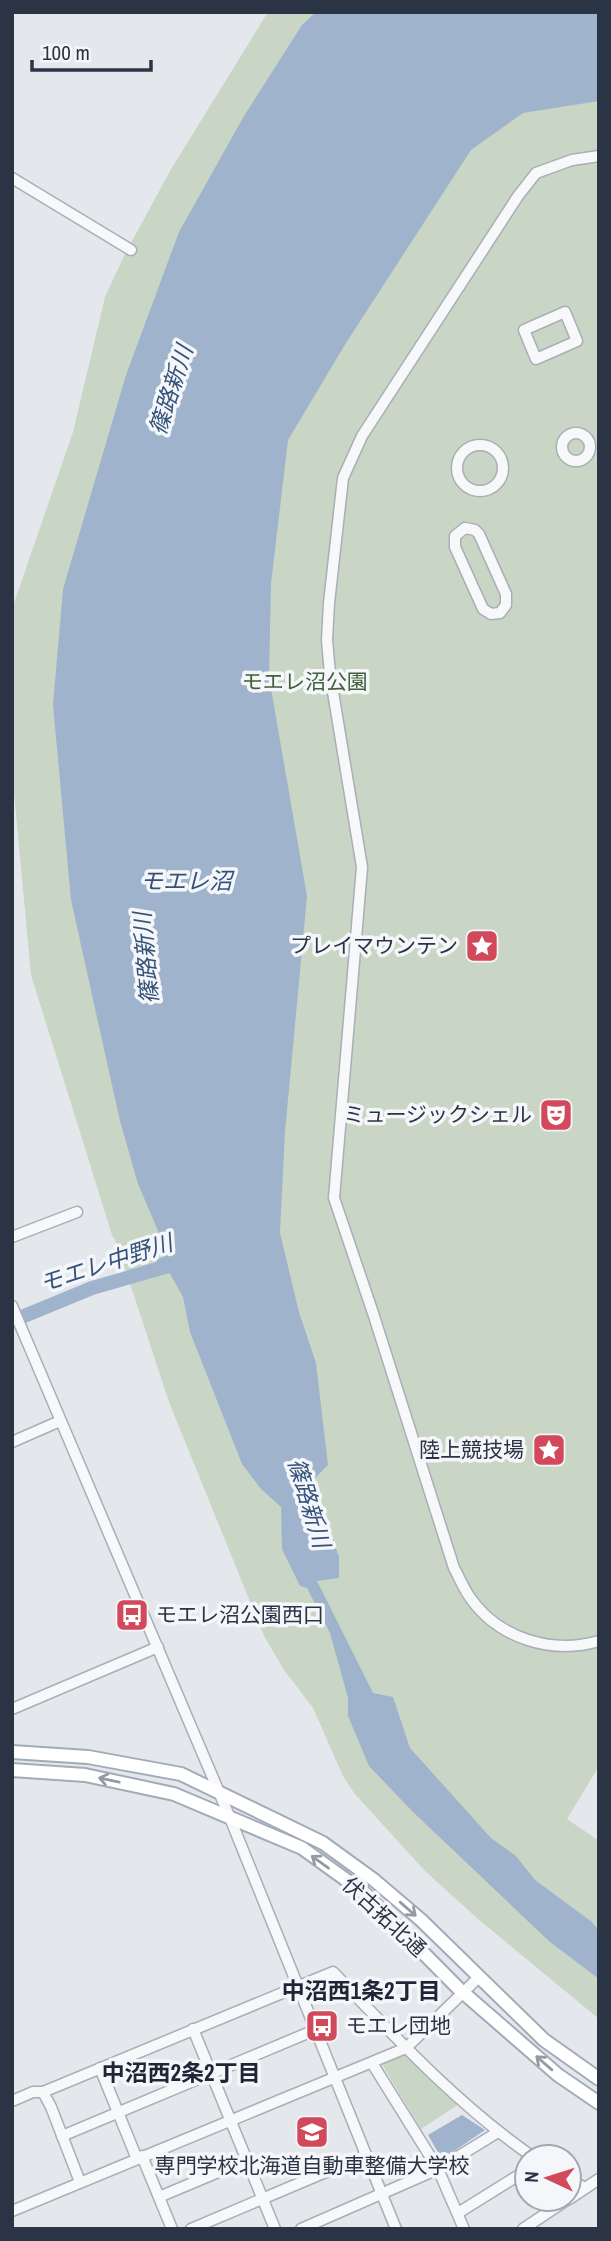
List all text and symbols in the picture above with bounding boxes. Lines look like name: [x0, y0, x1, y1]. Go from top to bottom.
scale bar: [32, 28, 150, 72]
text: 100 m: [42, 38, 90, 67]
water label: 篠路新川: [142, 338, 200, 438]
park label: モエレ沼公園: [242, 667, 368, 696]
water label: モエレ沼: [140, 865, 235, 896]
water label: 篠路新川: [126, 908, 165, 1005]
place icon: プレイマウンテン: [463, 927, 501, 965]
place label: プレイマウンテン: [290, 931, 458, 960]
theatre icon: ミュージックシェル: [537, 1096, 575, 1134]
place label: ミュージックシェル: [343, 1100, 532, 1129]
water label: モエレ中野川: [35, 1226, 179, 1299]
place icon: 陸上競技場: [530, 1431, 568, 1469]
place label: 陸上競技場: [419, 1435, 524, 1464]
water label: 篠路新川: [281, 1454, 339, 1554]
bus stop icon: モエレ沼公園西口: [113, 1596, 151, 1634]
place label: モエレ沼公園西口: [156, 1600, 324, 1629]
one-way arrow: [99, 1773, 121, 1786]
one-way arrow: [311, 1854, 330, 1869]
street label: 伏古拓北通: [336, 1870, 433, 1963]
one-way arrow: [398, 1901, 416, 1917]
district label: 中沼西1条2丁目: [282, 1975, 440, 2006]
bus stop icon: モエレ団地: [303, 2007, 341, 2045]
place label: モエレ団地: [346, 2011, 451, 2040]
one-way arrow: [535, 2055, 553, 2071]
district label: 中沼西2条2丁目: [102, 2057, 260, 2088]
school or university icon: 専門学校北海道自動車整備大学校: [293, 2113, 331, 2151]
north arrow: [513, 2143, 583, 2213]
place label: 専門学校北海道自動車整備大学校: [155, 2151, 470, 2180]
text: N: [518, 2170, 544, 2183]

